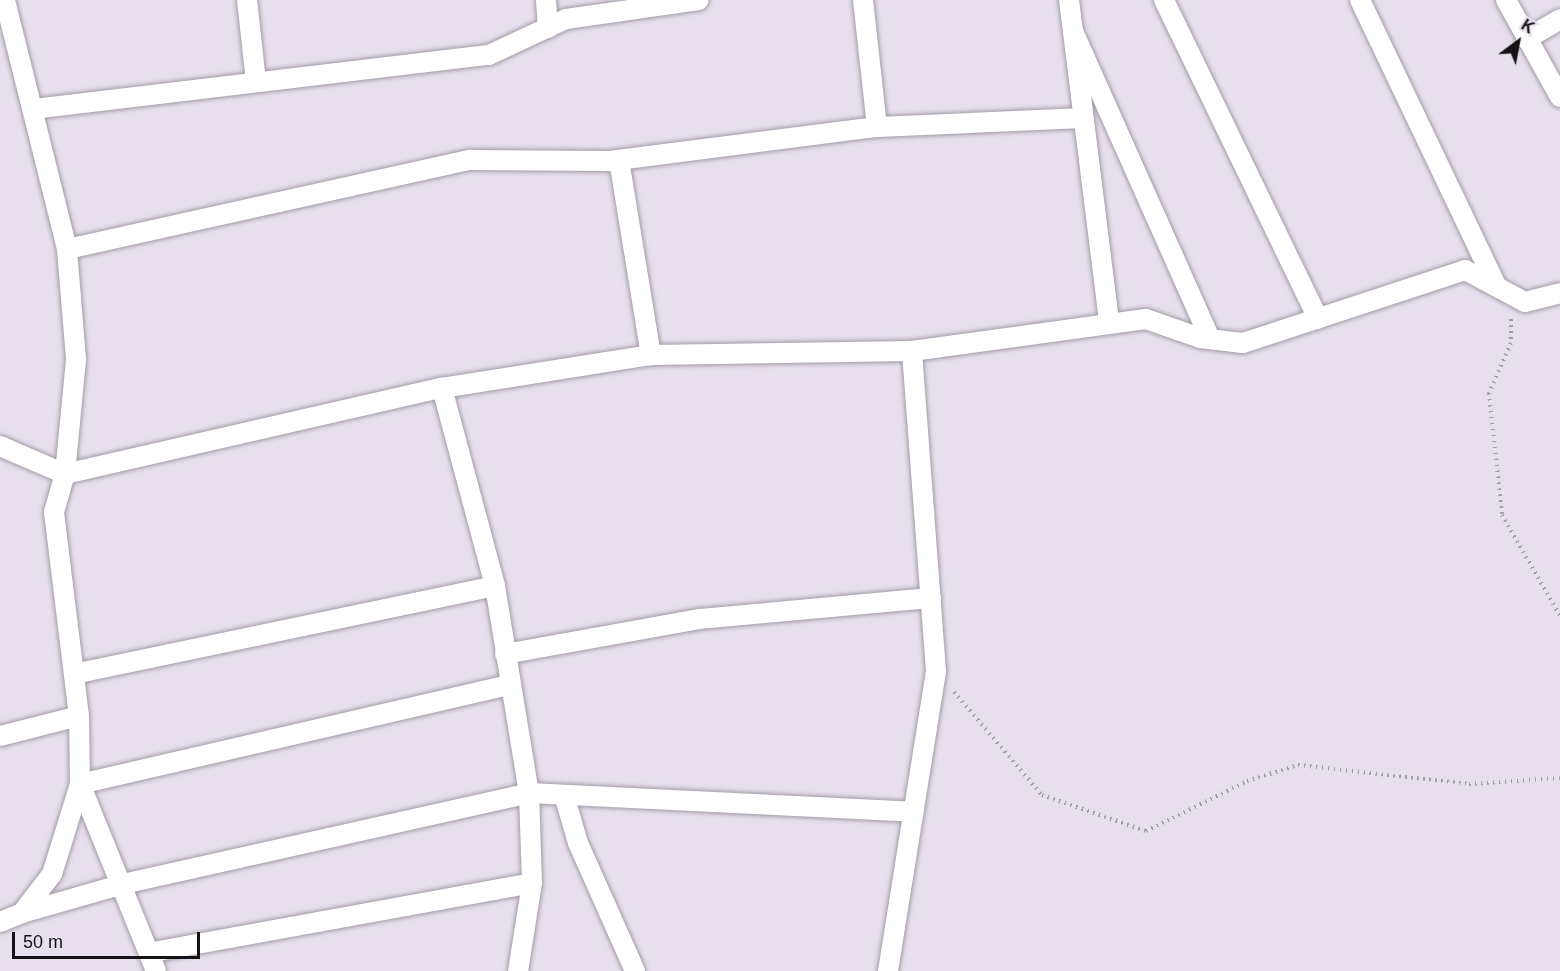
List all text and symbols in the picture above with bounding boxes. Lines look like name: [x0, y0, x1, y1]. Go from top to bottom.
north arrow: [1488, 12, 1548, 72]
text: K: [1518, 16, 1537, 37]
scale bar: [15, 920, 202, 958]
text: 50 m: [23, 932, 63, 952]

